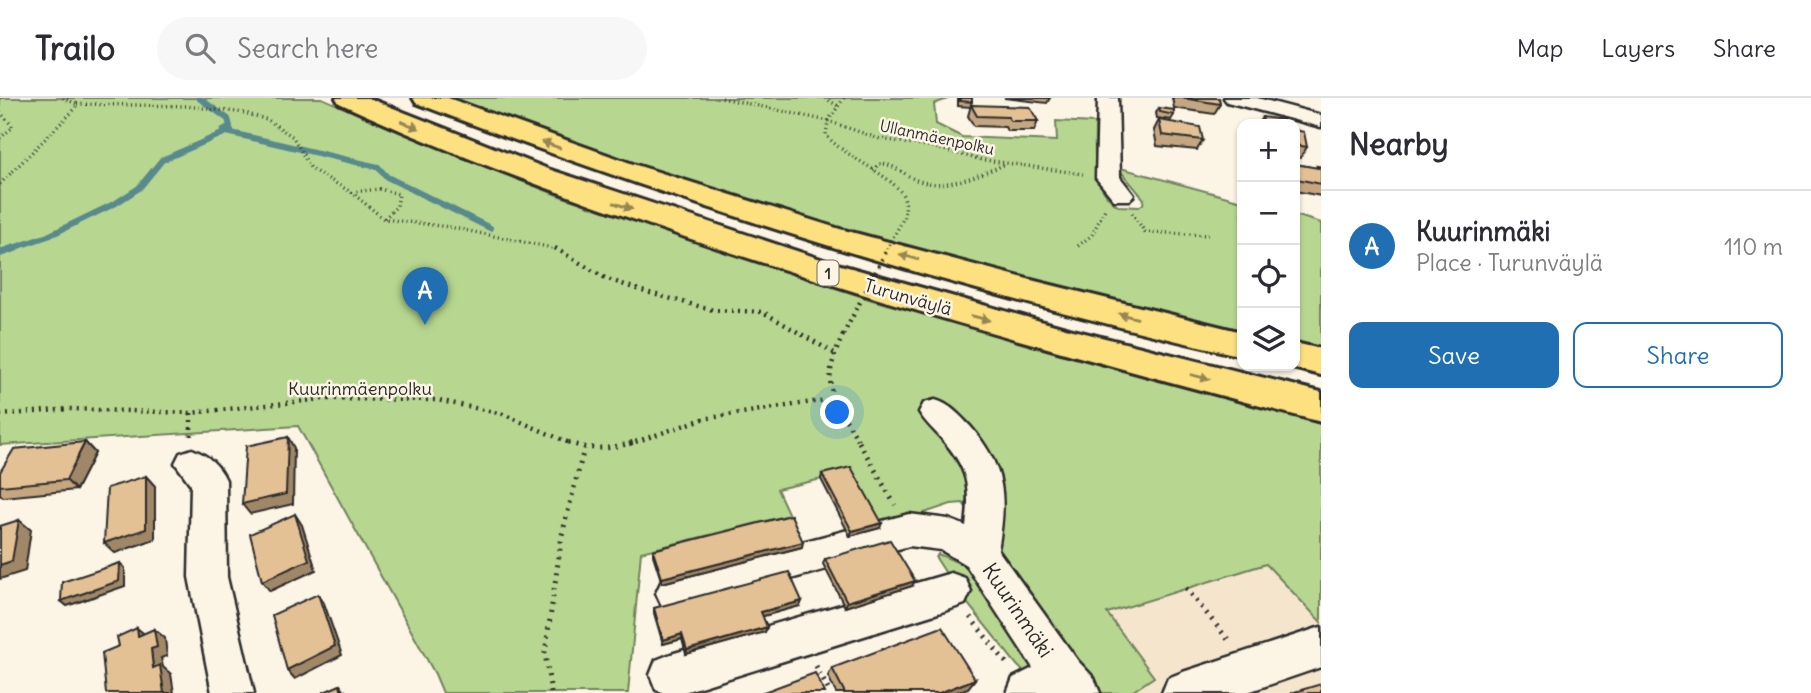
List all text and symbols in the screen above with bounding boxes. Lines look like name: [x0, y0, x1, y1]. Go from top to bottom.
search box: [157, 17, 647, 80]
text: Trailo: [35, 27, 115, 69]
icon: search: [181, 29, 219, 67]
text: Search here: [237, 32, 378, 65]
text: Map: [1517, 33, 1563, 63]
text: Layers: [1601, 33, 1675, 63]
text: Share: [1713, 33, 1776, 63]
street label: Ullanmäenpolku: [878, 115, 996, 159]
map controls: [1237, 119, 1300, 371]
button: +: [1237, 119, 1300, 182]
one-way arrow: [400, 120, 421, 131]
text: Nearby: [1349, 125, 1449, 163]
one-way arrow: [541, 139, 562, 150]
button: −: [1237, 182, 1300, 245]
one-way arrow: [612, 201, 633, 212]
text: Kuurinmäki: [1416, 215, 1550, 248]
text: A: [1365, 232, 1379, 261]
text: 110 m: [1724, 232, 1783, 261]
button: locate: [1237, 245, 1300, 308]
text: Place · Turunväylä: [1416, 248, 1603, 277]
one-way arrow: [898, 251, 919, 261]
road number: 1: [818, 260, 838, 286]
pin: A: [402, 267, 448, 325]
street label: Turunväylä: [861, 274, 955, 320]
button: layers: [1237, 308, 1300, 371]
one-way arrow: [1117, 310, 1139, 321]
one-way arrow: [969, 313, 991, 324]
button: Save: [1349, 322, 1559, 388]
button: Share: [1573, 322, 1783, 388]
one-way arrow: [1189, 372, 1211, 383]
street label: Kuurinmäenpolku: [288, 377, 432, 400]
your location: [820, 395, 854, 429]
street label: Kuurinmäki: [976, 558, 1060, 662]

